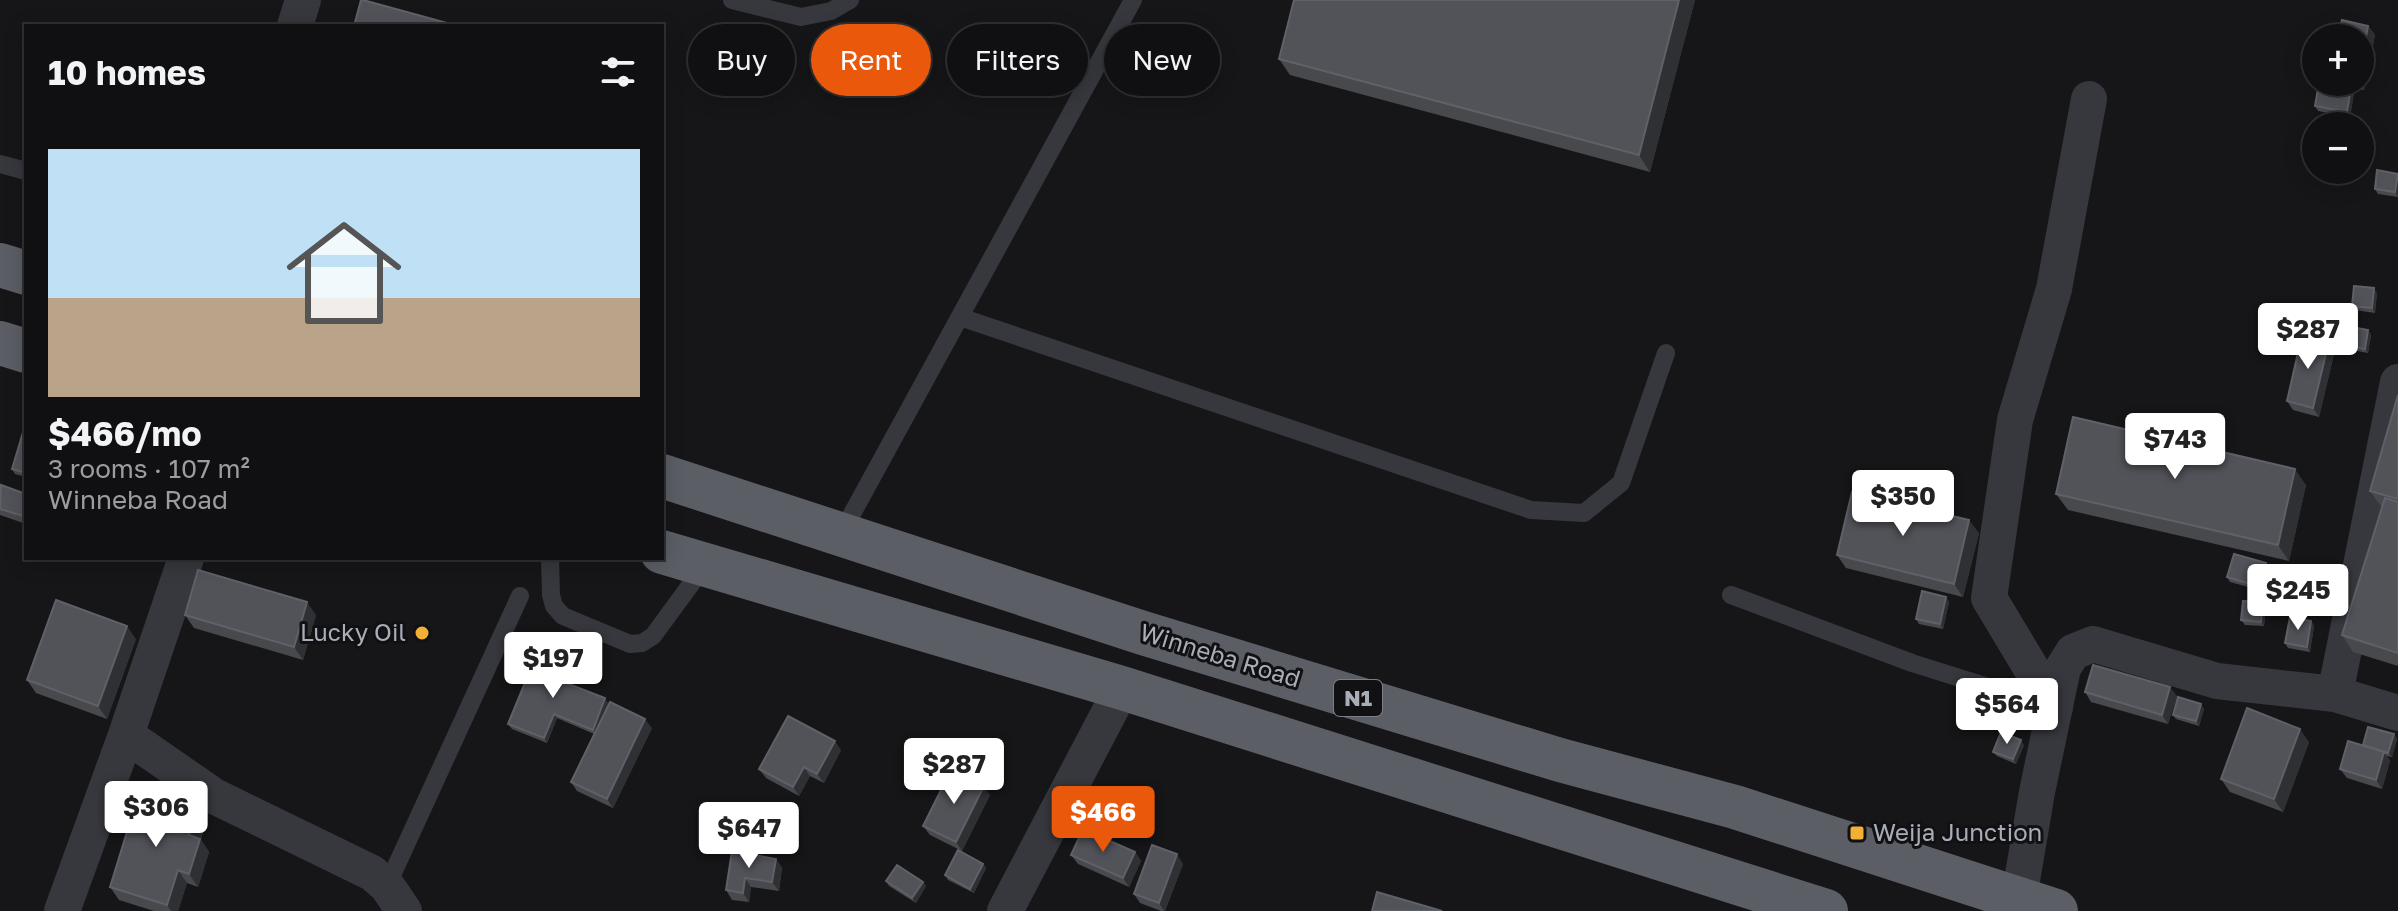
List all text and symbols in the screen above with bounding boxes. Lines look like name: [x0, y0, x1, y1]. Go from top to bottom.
chip: Buy: [688, 24, 795, 96]
chip: Rent: [811, 24, 931, 96]
chip: Filters: [947, 24, 1088, 96]
chip: New: [1104, 24, 1220, 96]
map controls: [2302, 24, 2374, 184]
button: +: [2302, 24, 2374, 96]
icon: filters: [596, 50, 640, 94]
text: 10 homes: [48, 52, 206, 92]
button: −: [2302, 112, 2374, 184]
icon: home: [272, 201, 416, 345]
pin: $287: [2261, 303, 2355, 371]
text: $287: [2276, 313, 2340, 344]
text: $466/mo: [48, 413, 202, 453]
pin: $743: [2128, 413, 2222, 481]
text: $743: [2143, 423, 2207, 454]
text: 3 rooms · 107 m²: [48, 453, 250, 484]
pin: $350: [1856, 470, 1950, 538]
text: $350: [1870, 480, 1936, 511]
text: Winneba Road: [48, 484, 228, 515]
pin: $245: [2251, 564, 2345, 632]
text: $245: [2265, 574, 2331, 605]
street label: Winneba Road: [1137, 616, 1304, 693]
place label: Lucky Oil: [300, 617, 406, 646]
marker: Lucky Oil: [413, 624, 431, 642]
pin: $197: [506, 632, 600, 700]
text: $197: [522, 642, 584, 673]
pin: $564: [1960, 678, 2054, 746]
road number: N1: [1334, 680, 1382, 716]
text: $564: [1974, 688, 2040, 719]
pin: $287: [907, 738, 1001, 806]
text: $287: [922, 748, 986, 779]
pin: $306: [109, 781, 203, 849]
pin: $466: [1056, 786, 1150, 854]
text: $306: [123, 791, 189, 822]
text: $466: [1070, 796, 1136, 827]
pin: $647: [702, 802, 796, 870]
text: $647: [717, 812, 781, 843]
place label: Weija Junction: [1873, 817, 2042, 846]
marker: Weija Junction: [1848, 824, 1866, 842]

